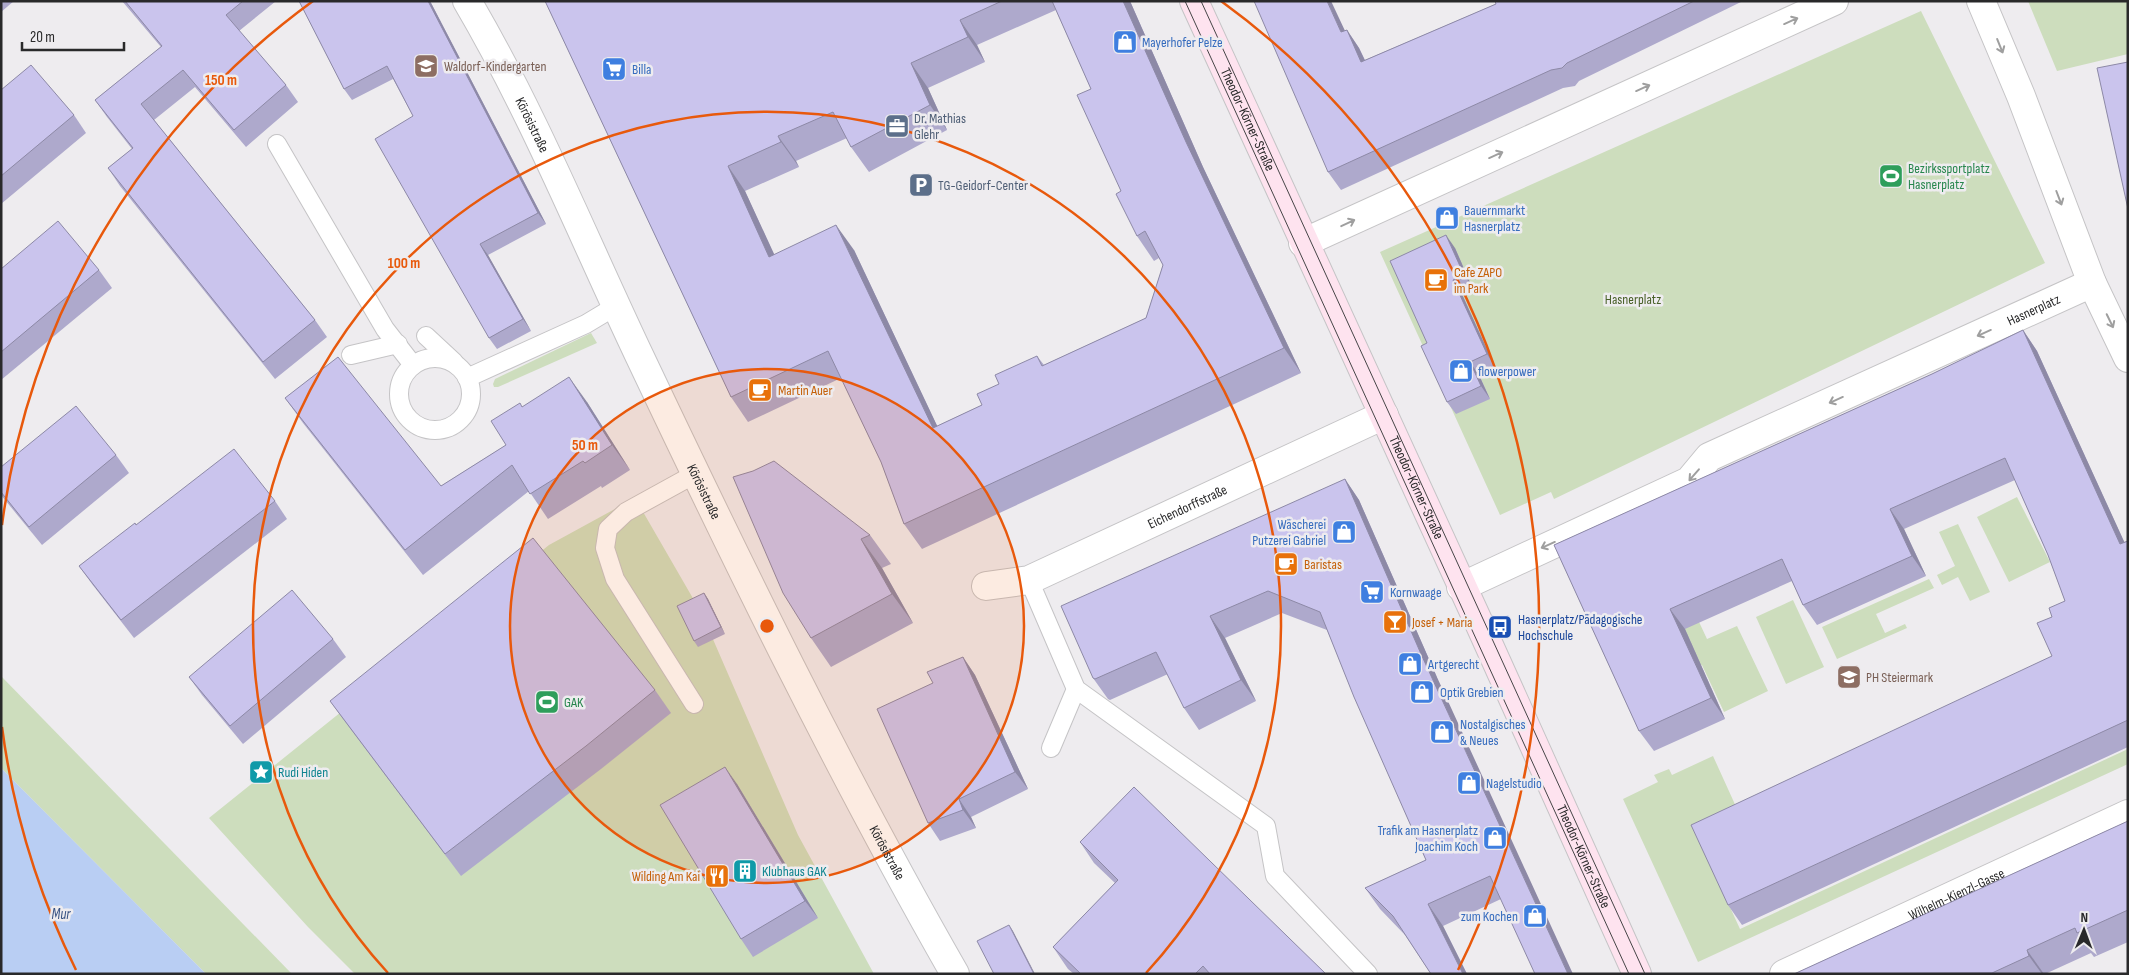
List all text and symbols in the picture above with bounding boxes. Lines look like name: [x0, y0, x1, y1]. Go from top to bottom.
one-way arrow: [1783, 15, 1798, 25]
scale bar: [22, 20, 125, 52]
text: 20 m: [30, 28, 55, 47]
shop icon: Mayerhofer Pelze: [1112, 29, 1138, 55]
place label: Mayerhofer Pelze: [1142, 34, 1223, 51]
one-way arrow: [1996, 38, 2005, 53]
school or university icon: Waldorf-Kindergarten: [413, 53, 439, 79]
supermarket icon: Billa: [601, 56, 627, 82]
place label: Waldorf-Kindergarten: [444, 58, 546, 75]
place label: Billa: [632, 61, 651, 78]
street label: Theodor-Körner-Straße: [1217, 65, 1279, 173]
text: 150 m: [205, 71, 237, 90]
one-way arrow: [1635, 83, 1650, 92]
street label: Körösistraße: [512, 94, 553, 155]
place label: Dr. Mathias Glehr: [914, 110, 966, 143]
office icon: Dr. Mathias Glehr: [884, 113, 910, 139]
one-way arrow: [1488, 150, 1503, 160]
place label: Bezirkssportplatz Hasnerplatz: [1908, 160, 1990, 193]
sports icon: Bezirkssportplatz Hasnerplatz: [1878, 163, 1904, 189]
parking icon: TG-Geidorf-Center: [908, 172, 934, 198]
place label: TG-Geidorf-Center: [938, 177, 1028, 194]
one-way arrow: [2055, 189, 2064, 205]
place label: Bauernmarkt Hasnerplatz: [1464, 202, 1525, 235]
shop icon: Bauernmarkt Hasnerplatz: [1434, 205, 1460, 231]
one-way arrow: [1340, 217, 1355, 227]
text: 100 m: [388, 254, 420, 273]
place label: Cafe ZAPO im Park: [1454, 264, 1502, 297]
cafe icon: Cafe ZAPO im Park: [1423, 267, 1449, 293]
street label: Hasnerplatz: [2004, 290, 2063, 329]
park label: Hasnerplatz: [1605, 291, 1661, 308]
one-way arrow: [2106, 313, 2115, 328]
one-way arrow: [1977, 328, 1992, 338]
shop icon: flowerpower: [1448, 358, 1474, 384]
place label: flowerpower: [1478, 363, 1536, 380]
cafe icon: Martin Auer: [747, 377, 773, 403]
place label: Martin Auer: [778, 382, 832, 399]
one-way arrow: [1829, 395, 1844, 405]
street label: Theodor-Körner-Straße: [1386, 433, 1448, 542]
text: 50 m: [572, 436, 598, 455]
street label: Körösistraße: [684, 461, 725, 522]
one-way arrow: [1688, 469, 1700, 482]
street label: Eichendorffstraße: [1145, 481, 1230, 532]
place label: Wäscherei Putzerei Gabriel: [1252, 516, 1326, 549]
shop icon: Wäscherei Putzerei Gabriel: [1331, 519, 1357, 545]
one-way arrow: [1541, 541, 1556, 551]
cafe icon: Baristas: [1273, 551, 1299, 577]
place label: Baristas: [1304, 556, 1342, 573]
supermarket icon: Kornwaage: [1359, 579, 1385, 605]
place label: Kornwaage: [1390, 584, 1442, 601]
bar icon: Josef + Maria: [1382, 609, 1408, 635]
place label: Hasnerplatz/Pädagogische Hochschule: [1518, 611, 1643, 644]
place label: Josef + Maria: [1411, 614, 1472, 631]
bus stop icon: Hasnerplatz/Pädagogische Hochschule: [1487, 614, 1513, 640]
centre of rings: [758, 617, 776, 635]
shop icon: Artgerecht: [1397, 651, 1423, 677]
place label: Artgerecht: [1427, 656, 1479, 673]
school or university icon: PH Steiermark: [1836, 664, 1862, 690]
place label: PH Steiermark: [1866, 669, 1934, 686]
shop icon: Optik Grebien: [1409, 679, 1435, 705]
place label: Optik Grebien: [1440, 684, 1504, 701]
sports icon: GAK: [534, 689, 560, 715]
place label: GAK: [564, 694, 584, 711]
place label: Nostalgisches & Neues: [1460, 716, 1526, 749]
shop icon: Nostalgisches & Neues: [1429, 719, 1455, 745]
place icon: Rudi Hiden: [248, 759, 274, 785]
place label: Rudi Hiden: [278, 764, 328, 781]
shop icon: Nagelstudio: [1456, 770, 1482, 796]
place label: Nagelstudio: [1486, 775, 1542, 792]
street label: Theodor-Körner-Straße: [1553, 802, 1615, 911]
place label: Trafik am Hasnerplatz Joachim Koch: [1378, 822, 1478, 855]
street label: Körösistraße: [866, 823, 909, 883]
shop icon: Trafik am Hasnerplatz Joachim Koch: [1482, 825, 1508, 851]
building icon: Klubhaus GAK: [732, 858, 758, 884]
restaurant icon: Wilding Am Kai: [704, 863, 730, 889]
place label: Klubhaus GAK: [762, 863, 827, 880]
street label: Wilhelm-Kienzl-Gasse: [1906, 864, 2007, 924]
place label: Wilding Am Kai: [632, 868, 700, 885]
shop icon: zum Kochen: [1522, 903, 1548, 929]
water label: Mur: [51, 905, 71, 924]
north arrow: [2059, 905, 2109, 955]
place label: zum Kochen: [1461, 908, 1518, 925]
text: N: [2080, 909, 2088, 926]

